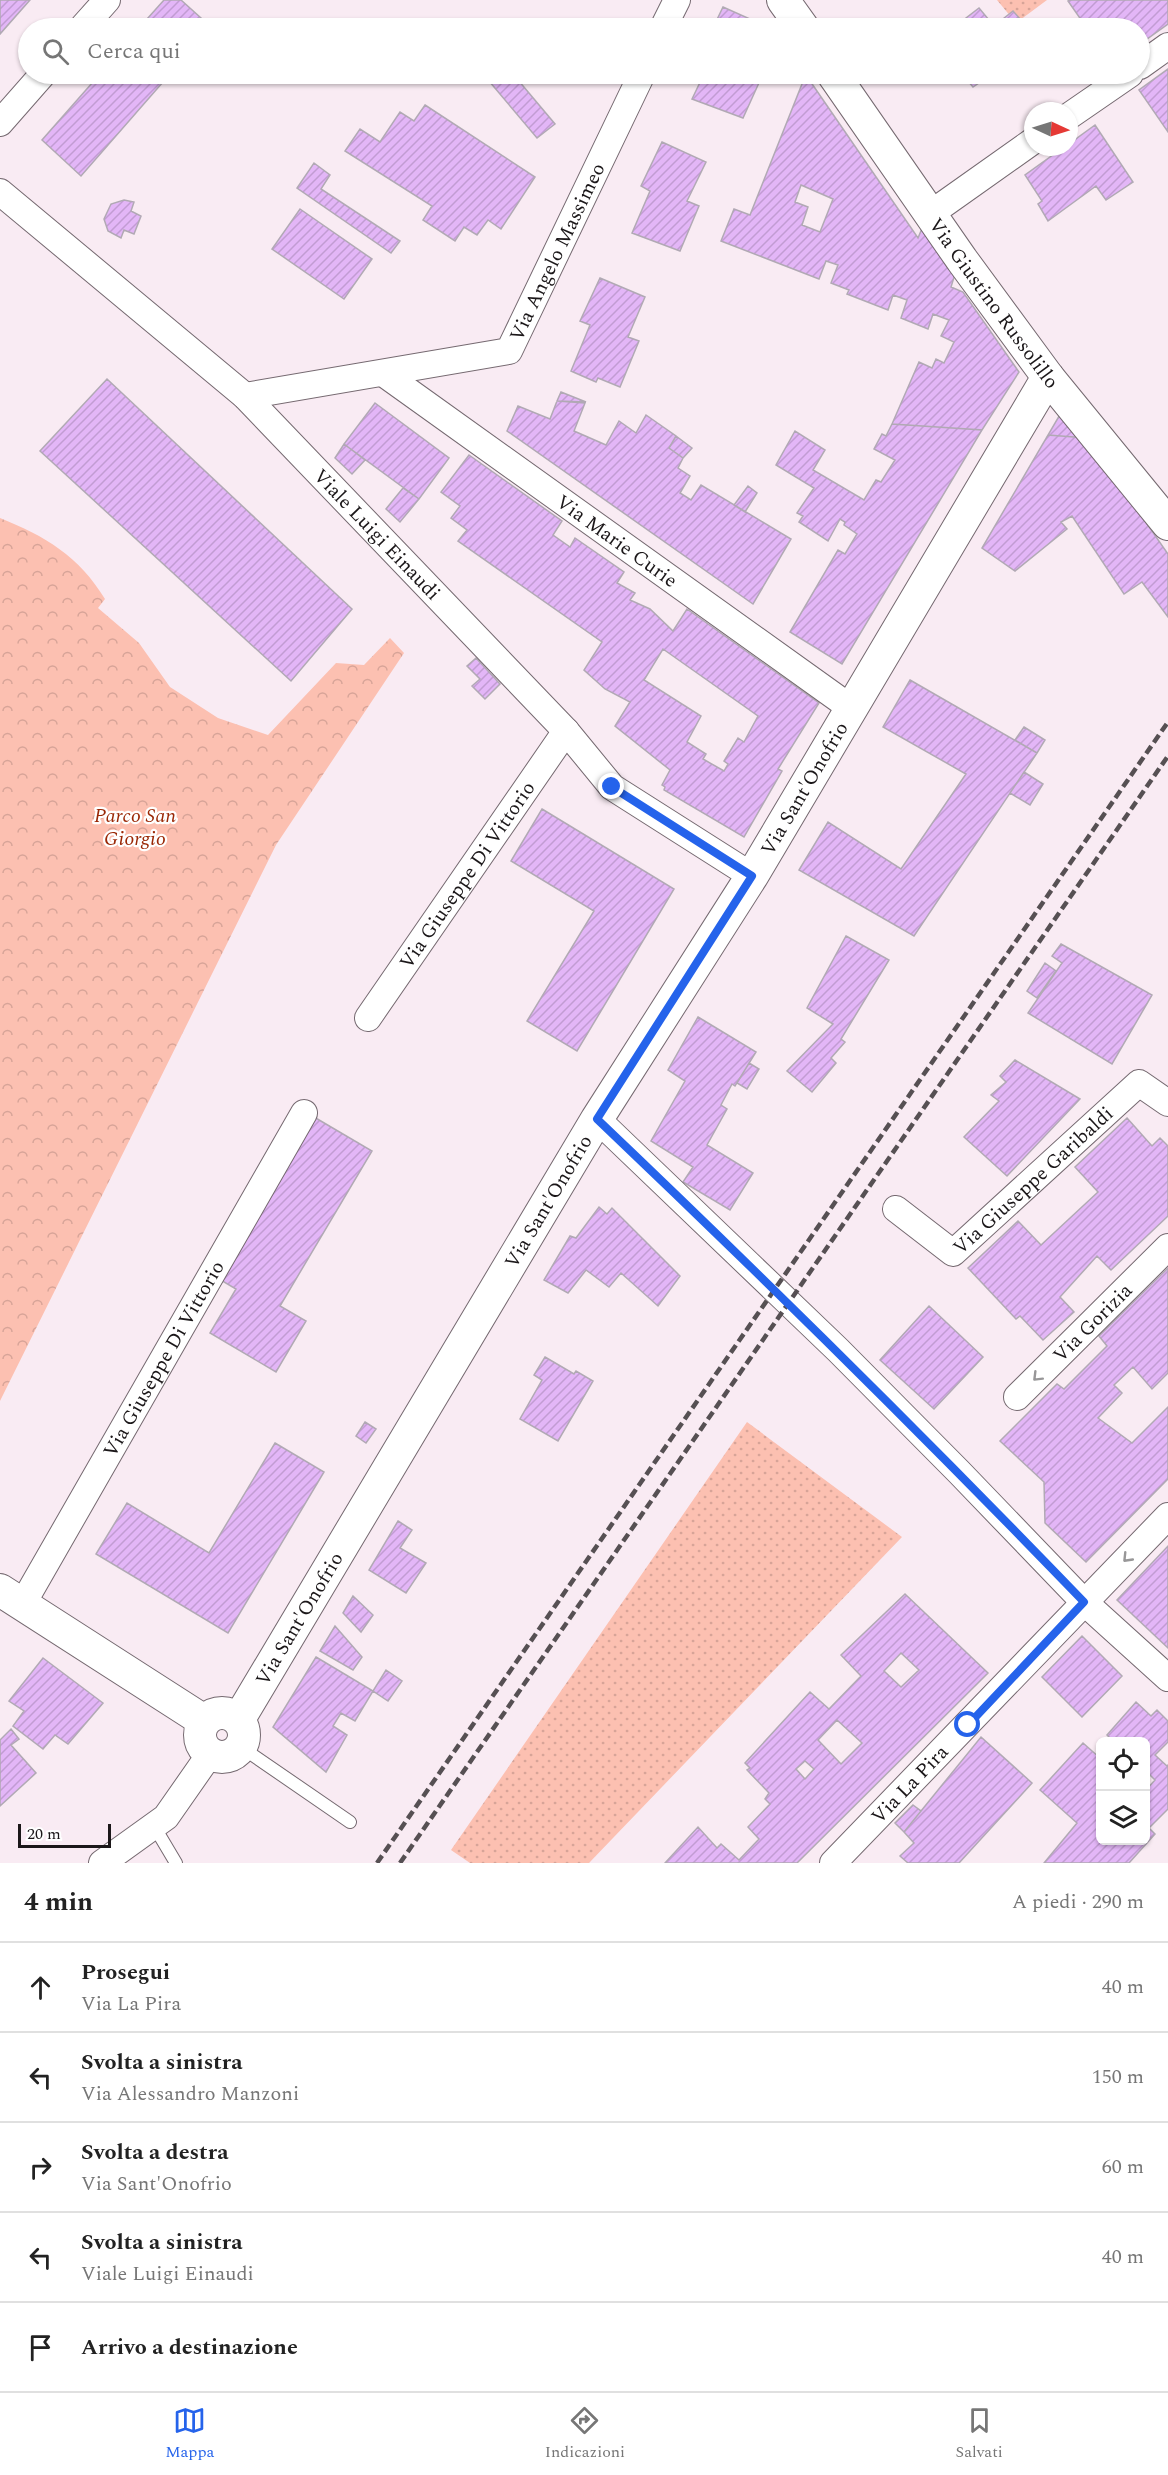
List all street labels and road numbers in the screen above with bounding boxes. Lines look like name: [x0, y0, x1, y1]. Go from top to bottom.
street label: Via Angelo Massimeo: [502, 158, 613, 346]
street label: Via Giustino Russolillo: [921, 212, 1066, 396]
street label: Viale Luigi Einaudi: [306, 462, 447, 608]
street label: Via Marie Curie: [550, 488, 684, 595]
street label: Via Sant'Onofrio: [754, 716, 856, 861]
street label: Via Giuseppe Di Vittorio: [392, 775, 543, 975]
street label: Via Giuseppe Garibaldi: [946, 1100, 1120, 1262]
street label: Via Sant'Onofrio: [497, 1129, 600, 1274]
street label: Via Giuseppe Di Vittorio: [96, 1255, 232, 1463]
street label: Via Gorizia: [1046, 1276, 1140, 1370]
street label: Via Sant'Onofrio: [248, 1547, 351, 1692]
street label: Via La Pira: [865, 1738, 956, 1831]

